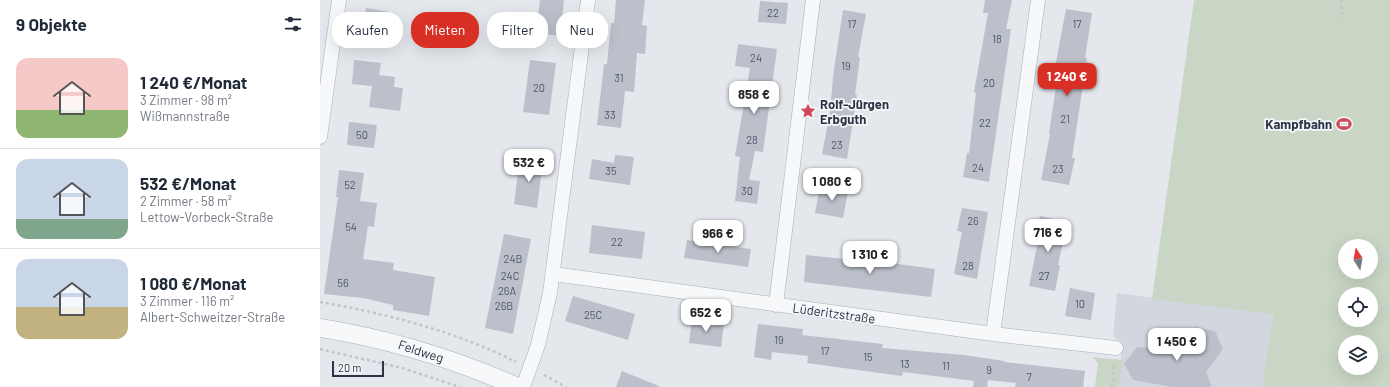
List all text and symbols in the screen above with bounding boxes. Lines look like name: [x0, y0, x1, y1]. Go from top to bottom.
house number: 22: [767, 6, 779, 19]
chip: Kaufen: [332, 12, 403, 48]
chip: Mieten: [411, 12, 479, 48]
chip: Filter: [487, 12, 548, 48]
chip: Neu: [556, 12, 608, 48]
icon: filters: [282, 13, 304, 35]
text: 9 Objekte: [16, 14, 87, 34]
house number: 17: [847, 17, 857, 30]
house number: 17: [1072, 17, 1082, 30]
house number: 18: [992, 32, 1002, 45]
house number: 24: [750, 51, 762, 64]
house number: 19: [841, 59, 851, 72]
pin: 1 240 €: [1030, 63, 1104, 97]
text: 1 240 €: [1047, 68, 1087, 84]
house number: 31: [614, 71, 624, 84]
text: 1 240 €/Monat: [140, 72, 247, 92]
icon: home: [48, 74, 96, 122]
house number: 20: [983, 76, 995, 89]
house number: 20: [533, 81, 545, 94]
pin: 858 €: [726, 81, 782, 115]
text: 858 €: [738, 86, 770, 102]
text: 3 Zimmer · 98 m²: [140, 92, 232, 108]
place label: Rolf-Jürgen Erbguth: [820, 96, 889, 127]
place icon: Rolf-Jürgen Erbguth: [799, 102, 817, 120]
text: Wißmannstraße: [140, 108, 230, 124]
house number: 33: [604, 108, 616, 121]
house number: 21: [1060, 112, 1070, 125]
sports icon: Kampfbahn: [1335, 115, 1353, 133]
house number: 22: [979, 116, 991, 129]
place label: Kampfbahn: [1265, 116, 1332, 132]
house number: 50: [356, 128, 368, 141]
house number: 28: [746, 133, 758, 146]
house number: 23: [831, 138, 843, 151]
pin: 532 €: [501, 149, 557, 183]
text: 532 €: [513, 154, 545, 170]
house number: 24: [972, 161, 984, 174]
house number: 23: [1052, 162, 1064, 175]
house number: 35: [605, 164, 617, 177]
pin: 1 080 €: [795, 168, 869, 202]
text: 532 €/Monat: [140, 173, 236, 193]
text: 1 080 €: [812, 173, 852, 189]
icon: home: [48, 175, 96, 223]
house number: 52: [344, 178, 356, 191]
house number: 30: [741, 184, 753, 197]
text: 2 Zimmer · 58 m²: [140, 193, 232, 209]
text: Lettow-Vorbeck-Straße: [140, 209, 273, 225]
house number: 26: [967, 214, 979, 227]
pin: 716 €: [1020, 219, 1076, 253]
house number: 54: [345, 220, 357, 233]
pin: 966 €: [690, 220, 746, 254]
text: 716 €: [1034, 224, 1062, 240]
text: 966 €: [702, 225, 734, 241]
house number: 22: [611, 235, 623, 248]
north arrow: [1338, 239, 1378, 279]
map controls: [1338, 239, 1378, 375]
pin: 1 310 €: [833, 241, 907, 275]
text: 1 310 €: [851, 246, 889, 262]
house number: 24B: [504, 252, 523, 265]
house number: 28: [962, 259, 974, 272]
house number: 24C: [501, 269, 519, 282]
house number: 27: [1038, 269, 1050, 282]
text: 1 080 €/Monat: [140, 273, 246, 293]
icon: home: [48, 275, 96, 323]
house number: 56: [337, 276, 349, 289]
house number: 26A: [498, 284, 516, 297]
button: locate: [1338, 287, 1378, 327]
text: 3 Zimmer · 116 m²: [140, 293, 234, 309]
house number: 10: [1075, 297, 1085, 310]
house number: 26B: [495, 299, 513, 312]
pin: 652 €: [678, 299, 734, 333]
street label: Lüderitzstraße: [792, 299, 877, 327]
text: 652 €: [690, 304, 722, 320]
house number: 25C: [584, 308, 602, 321]
text: Albert-Schweitzer-Straße: [140, 309, 285, 325]
pin: 1 450 €: [1140, 328, 1214, 362]
house number: 19: [774, 333, 784, 346]
text: 1 450 €: [1157, 333, 1197, 349]
button: layers: [1338, 335, 1378, 375]
street label: Feldweg: [396, 336, 446, 366]
house number: 17: [820, 344, 830, 357]
house number: 15: [863, 350, 873, 363]
house number: 13: [900, 357, 910, 370]
scale bar: [332, 359, 384, 378]
house number: 11: [942, 359, 950, 372]
text: 20 m: [338, 361, 361, 374]
house number: 9: [986, 363, 992, 376]
house number: 7: [1026, 370, 1032, 383]

